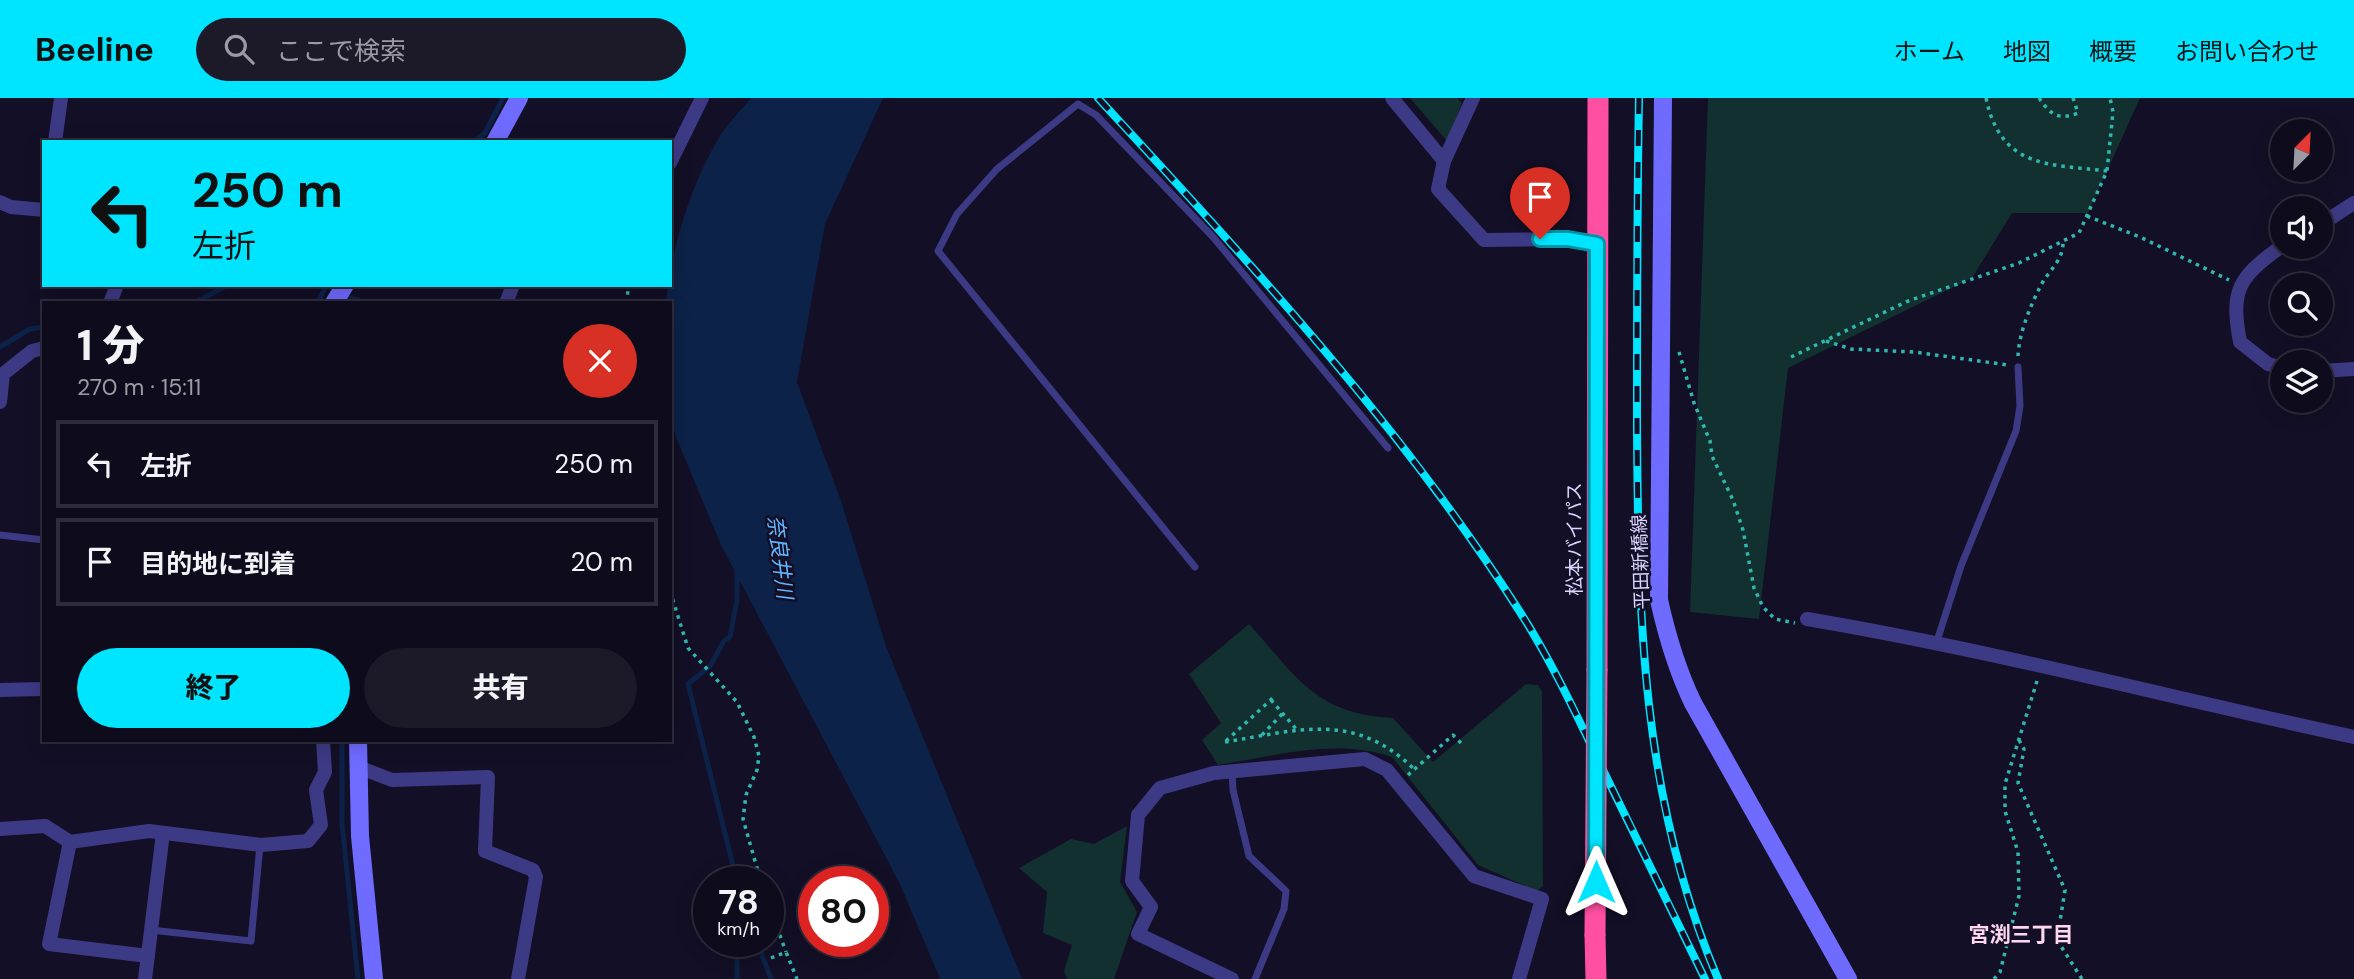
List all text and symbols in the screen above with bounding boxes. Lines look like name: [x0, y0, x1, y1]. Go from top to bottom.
search box: [196, 18, 686, 81]
text: Beeline: [35, 28, 154, 71]
icon: search: [220, 30, 258, 68]
text: ここで検索: [276, 34, 406, 68]
text: ホーム: [1894, 36, 1965, 67]
text: 地図: [2003, 36, 2051, 67]
text: 概要: [2089, 36, 2137, 67]
text: お問い合わせ: [2175, 36, 2319, 67]
north arrow: [2270, 119, 2333, 182]
map controls: [2270, 119, 2333, 413]
text: 250 m: [192, 158, 343, 222]
pin: [1510, 167, 1570, 239]
icon: left: [77, 168, 168, 259]
icon: arrive: [1521, 178, 1559, 216]
button: sound: [2270, 196, 2333, 259]
text: 左折: [192, 225, 256, 267]
button: search: [2270, 273, 2333, 336]
text: 1 分: [77, 318, 144, 373]
button: close: [563, 324, 637, 398]
button: layers: [2270, 350, 2333, 413]
text: 270 m · 15:11: [77, 372, 201, 402]
icon: left: [81, 445, 119, 483]
text: 250 m: [554, 447, 633, 481]
text: 左折: [140, 449, 192, 483]
street label: 松本バイパス: [1562, 482, 1587, 596]
water label: 奈良井川: [761, 514, 799, 602]
street label: 平田新橋線: [1626, 514, 1655, 610]
icon: arrive: [81, 543, 119, 581]
text: 20 m: [570, 545, 633, 579]
text: 目的地に到着: [140, 547, 296, 581]
button: 終了: [77, 648, 350, 728]
button: 共有: [364, 648, 637, 728]
position arrow: [1559, 845, 1633, 919]
speed limit sign: 80: [798, 866, 889, 957]
text: 78: [718, 879, 759, 925]
text: km/h: [717, 917, 760, 941]
district label: 宮渕三丁目: [1969, 921, 2074, 949]

